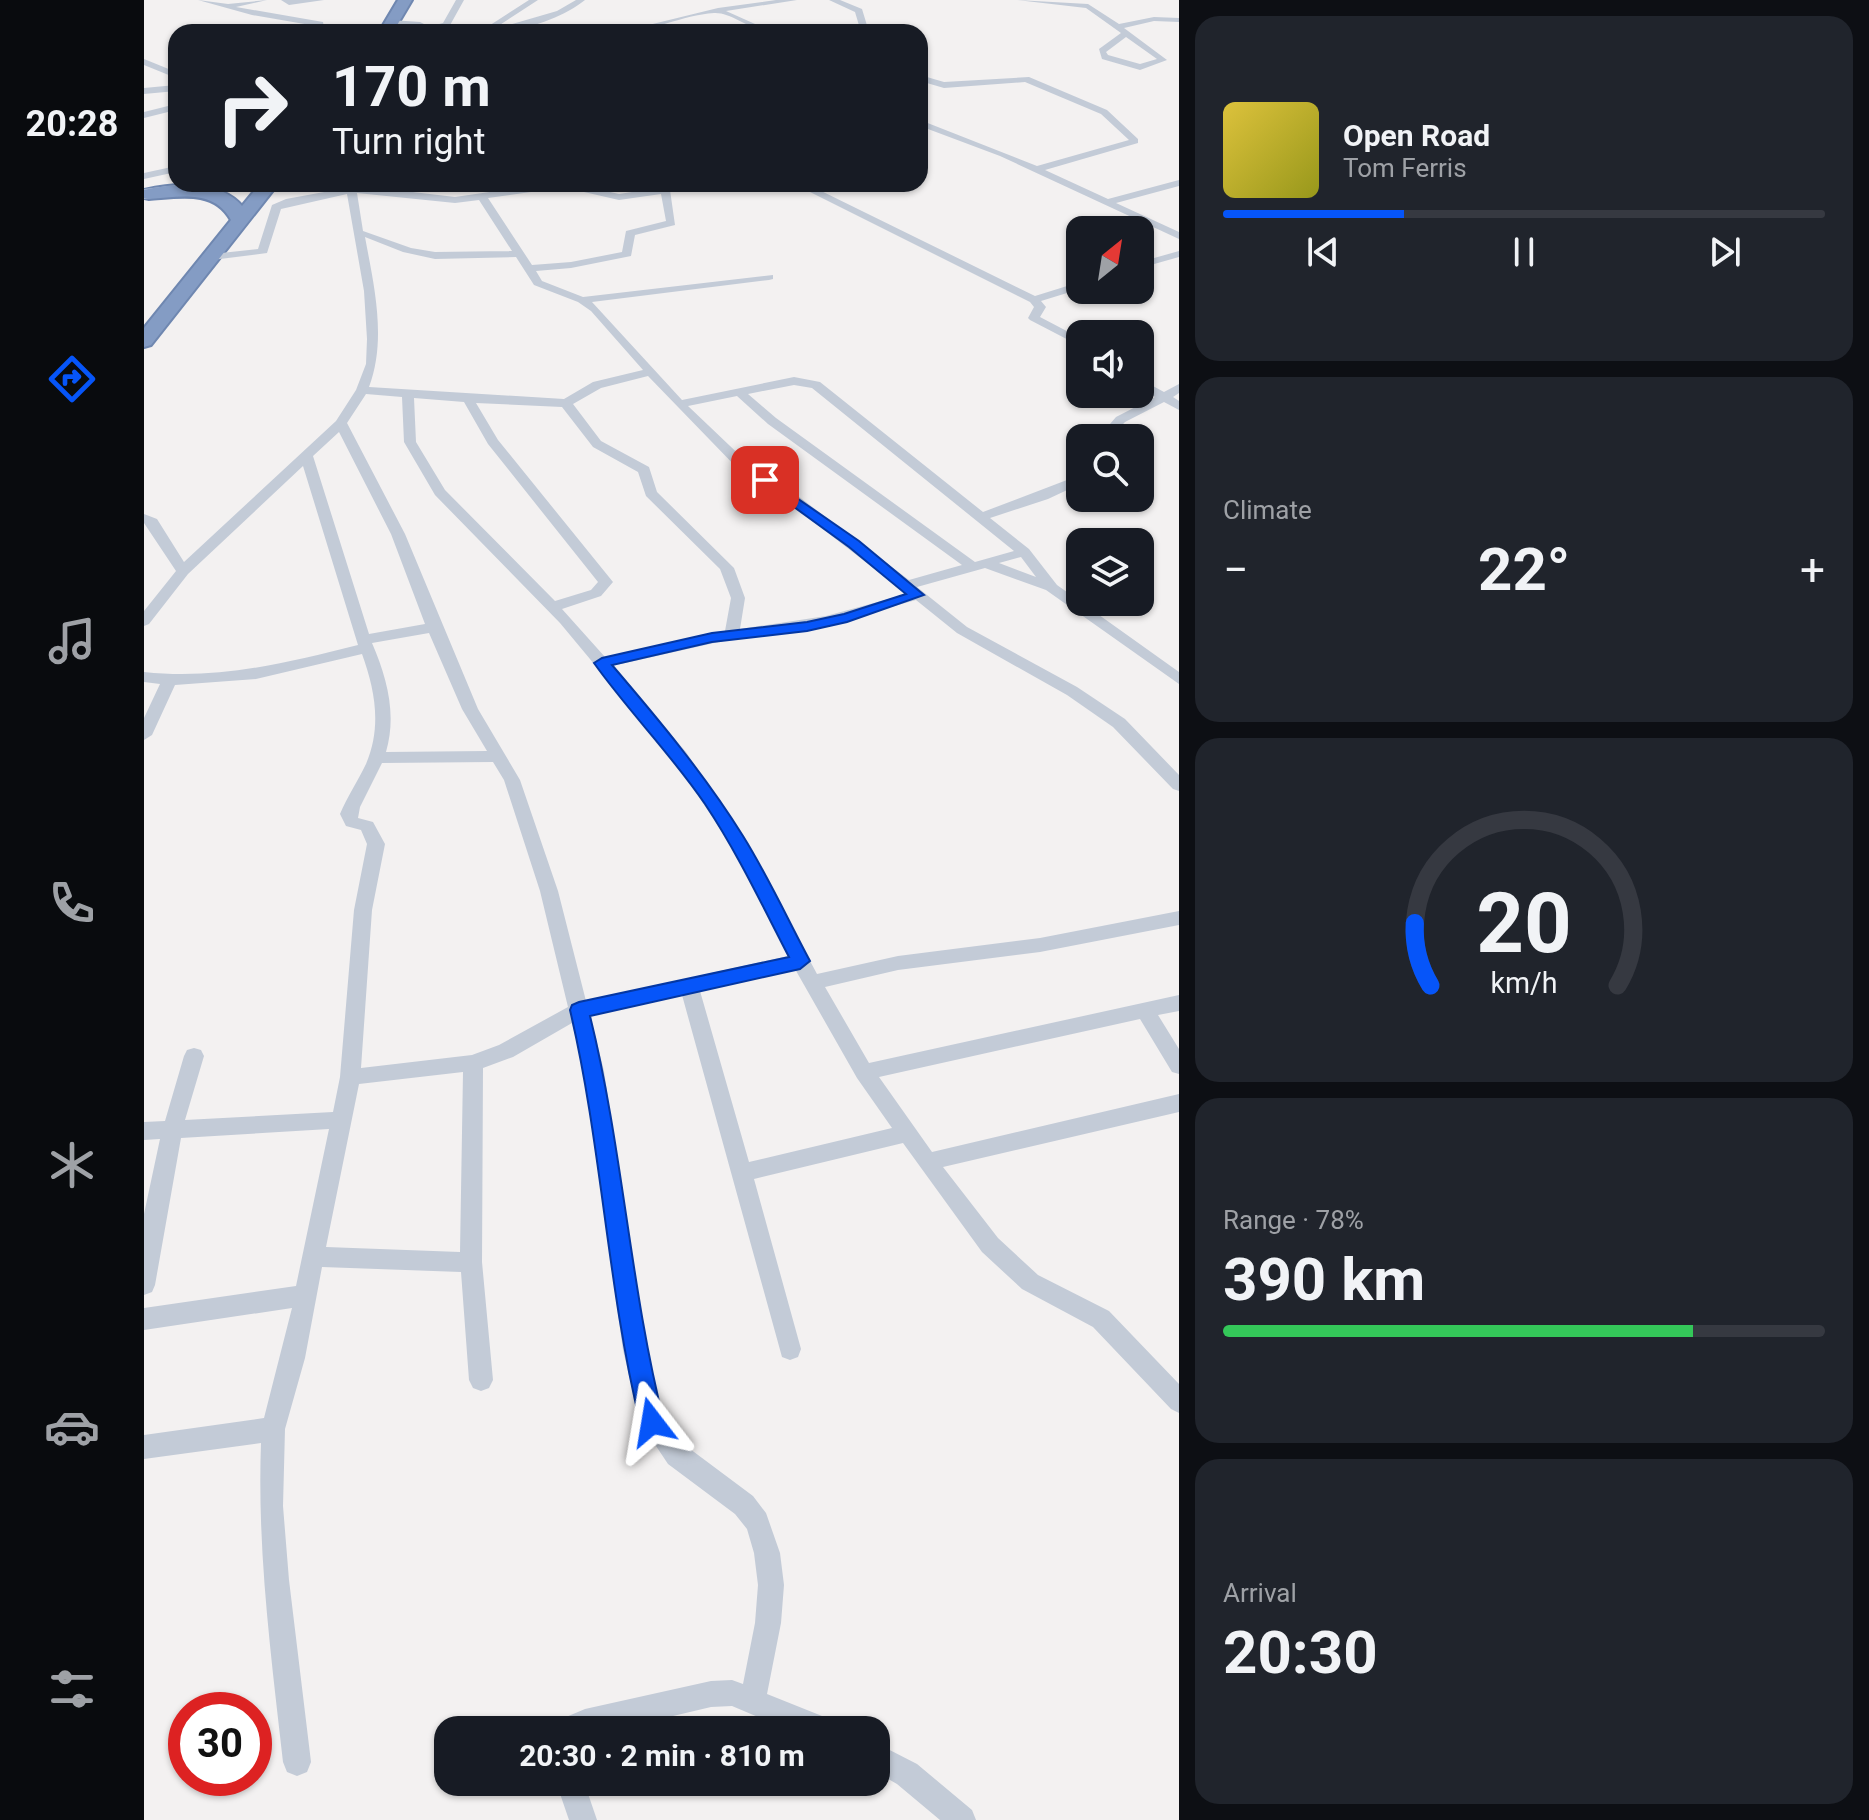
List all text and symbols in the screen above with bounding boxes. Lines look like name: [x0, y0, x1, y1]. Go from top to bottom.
text: 170 m: [332, 54, 491, 120]
icon: right: [200, 56, 304, 160]
text: 20:28: [26, 103, 118, 145]
text: Open Road: [1343, 118, 1490, 153]
text: Turn right: [332, 121, 485, 163]
text: Tom Ferris: [1343, 153, 1467, 183]
north arrow: [1066, 216, 1154, 304]
map controls: [1066, 216, 1154, 616]
icon: previous: [1301, 230, 1345, 274]
icon: pause: [1502, 230, 1546, 274]
icon: next: [1703, 230, 1747, 274]
button: sound: [1066, 320, 1154, 408]
icon: directions: [44, 351, 100, 407]
button: search: [1066, 424, 1154, 512]
pin: [731, 446, 799, 514]
icon: arrive: [743, 458, 787, 502]
text: Climate: [1223, 495, 1312, 525]
button: layers: [1066, 528, 1154, 616]
text: 22°: [1478, 534, 1570, 605]
text: −: [1223, 544, 1248, 596]
text: +: [1800, 544, 1825, 596]
icon: music: [44, 613, 100, 669]
icon: phone: [44, 875, 100, 931]
text: 20: [1476, 875, 1572, 972]
text: km/h: [1490, 966, 1558, 1000]
icon: climate: [44, 1137, 100, 1193]
text: Range · 78%: [1223, 1205, 1364, 1235]
text: 390 km: [1223, 1244, 1425, 1315]
position arrow: [610, 1380, 694, 1464]
icon: car: [44, 1399, 100, 1455]
text: Arrival: [1223, 1578, 1297, 1608]
text: 20:30: [1223, 1617, 1378, 1688]
icon: filters: [44, 1661, 100, 1717]
speed limit sign: 30: [168, 1692, 272, 1796]
text: 20:30 · 2 min · 810 m: [519, 1738, 805, 1773]

